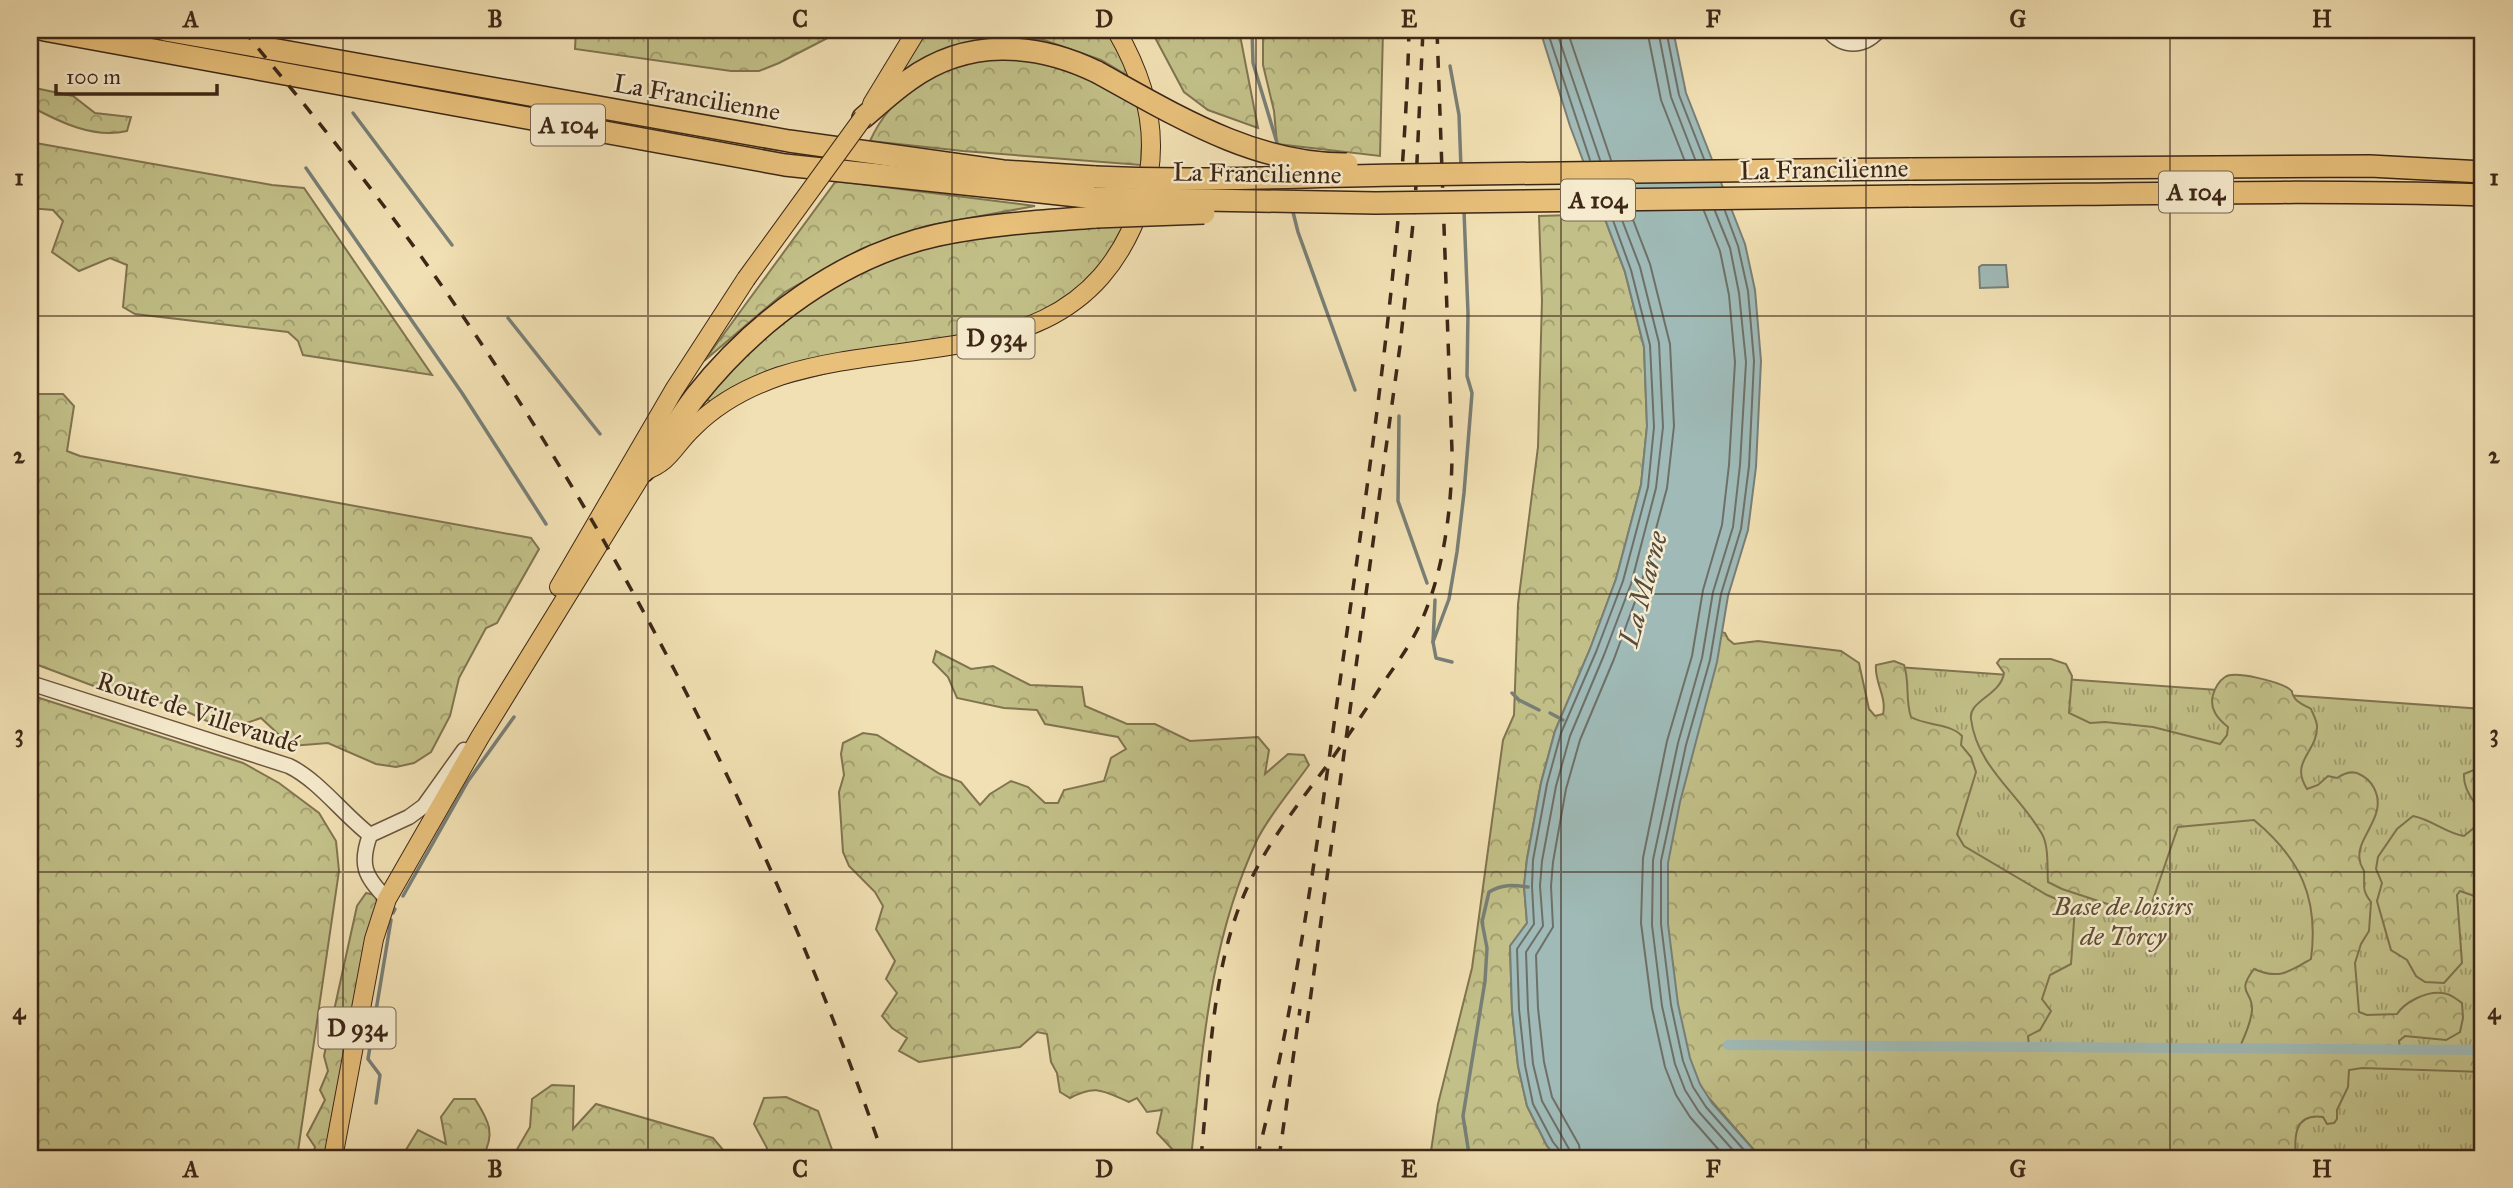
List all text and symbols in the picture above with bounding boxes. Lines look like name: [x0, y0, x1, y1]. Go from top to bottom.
text: A: [181, 5, 199, 33]
text: B: [487, 5, 503, 33]
text: C: [792, 5, 808, 33]
text: D: [1095, 5, 1113, 33]
text: E: [1401, 5, 1418, 33]
text: F: [1705, 5, 1721, 33]
text: G: [2010, 5, 2027, 33]
text: H: [2312, 5, 2332, 33]
scale bar: [56, 52, 217, 96]
text: 100 m: [66, 64, 121, 90]
street label: La Francilienne: [611, 67, 783, 127]
road number: A 104: [531, 104, 605, 146]
street label: La Francilienne: [1739, 152, 1909, 186]
street label: La Francilienne: [1172, 156, 1342, 190]
text: 1: [14, 163, 24, 191]
text: 1: [2489, 163, 2499, 191]
road number: A 104: [2159, 172, 2233, 212]
road number: A 104: [1561, 180, 1635, 220]
road number: D 934: [958, 318, 1034, 358]
text: 2: [13, 441, 25, 469]
text: 2: [2488, 441, 2500, 469]
water label: La Marne: [1610, 527, 1675, 652]
street label: Route de Villevaudé: [93, 664, 304, 760]
text: 3: [14, 719, 24, 748]
text: 3: [2489, 719, 2499, 748]
park label: Base de loisirs de Torcy: [2052, 890, 2193, 952]
text: 4: [13, 997, 27, 1025]
text: 4: [2488, 997, 2502, 1025]
road number: D 934: [318, 1008, 396, 1048]
text: A: [181, 1155, 199, 1183]
text: B: [487, 1155, 503, 1183]
text: C: [792, 1155, 808, 1183]
text: D: [1095, 1155, 1113, 1183]
text: E: [1401, 1155, 1418, 1183]
text: F: [1705, 1155, 1721, 1183]
text: G: [2010, 1155, 2027, 1183]
text: H: [2312, 1155, 2332, 1183]

